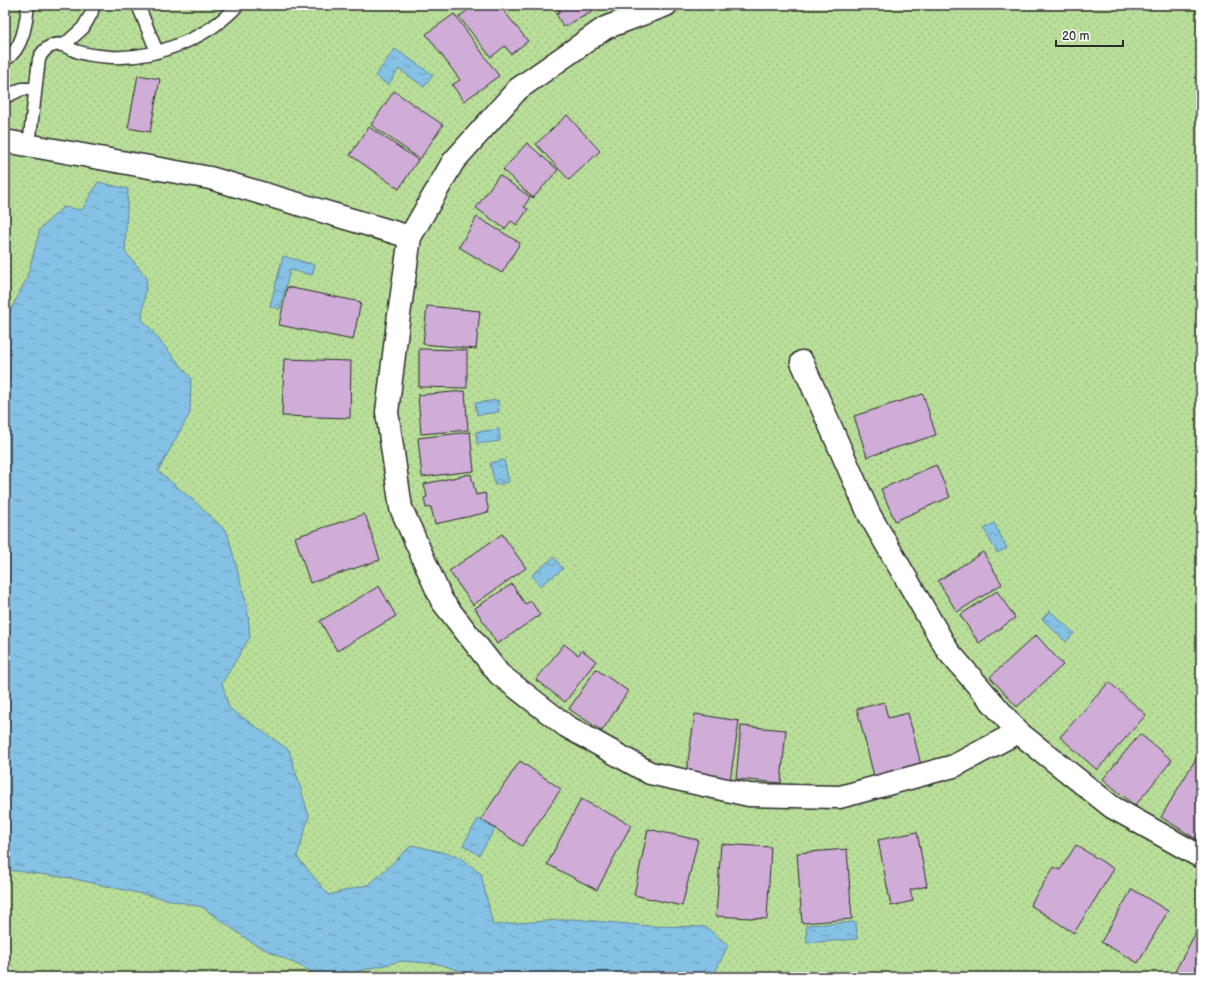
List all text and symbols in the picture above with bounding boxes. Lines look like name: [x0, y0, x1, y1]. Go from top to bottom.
scale bar: [1056, 22, 1123, 48]
text: 20 m: [1062, 29, 1089, 44]

